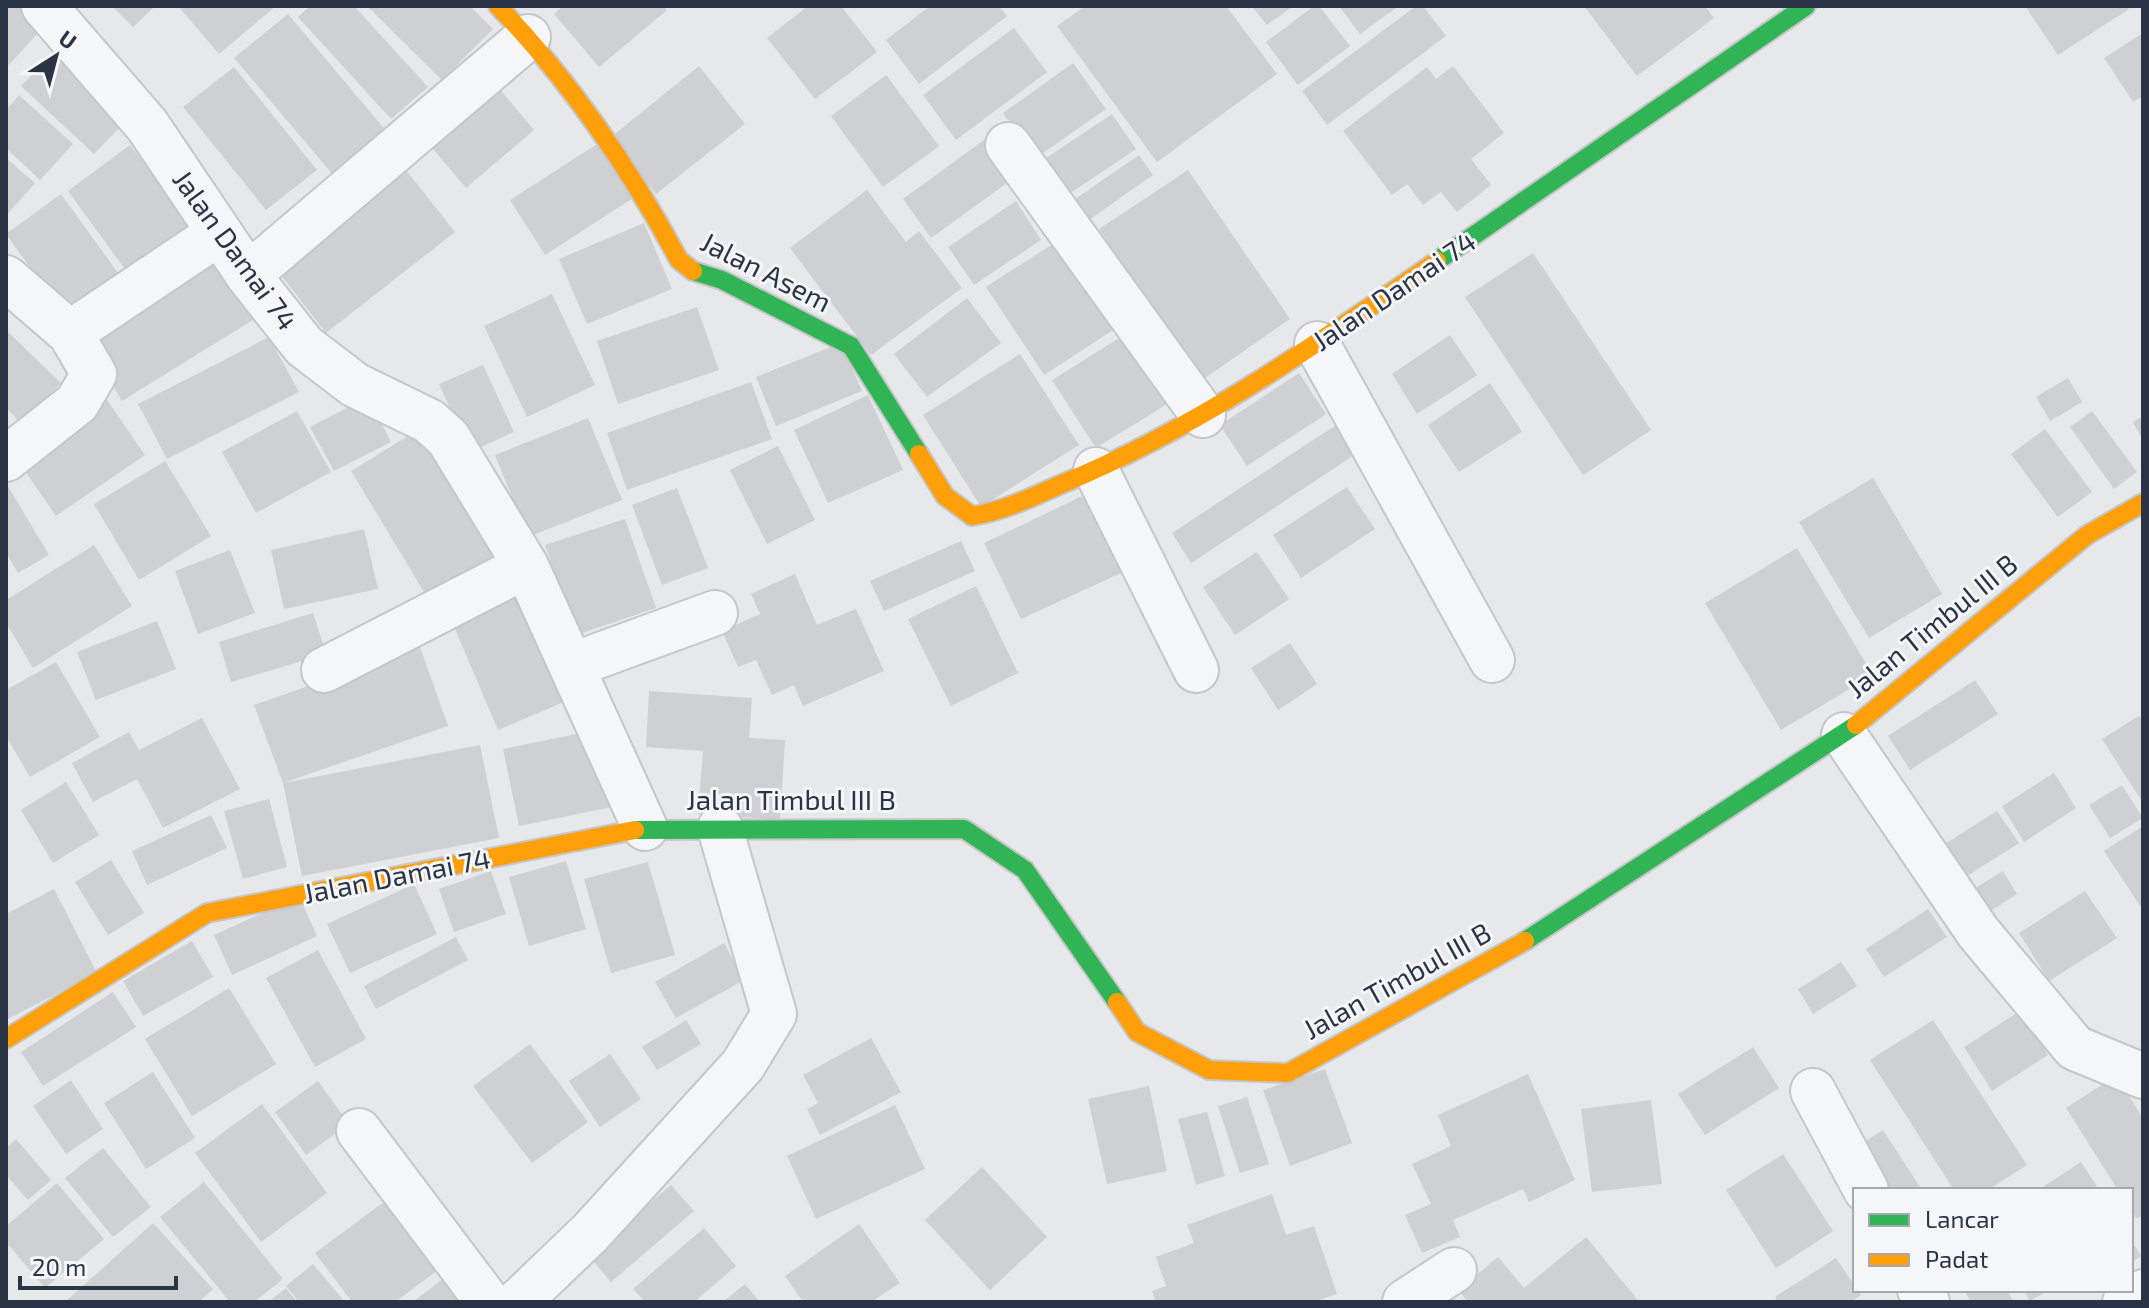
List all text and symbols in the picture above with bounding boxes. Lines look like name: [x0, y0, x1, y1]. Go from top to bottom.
north arrow: [16, 16, 96, 96]
text: U: [55, 24, 82, 54]
street label: Jalan Damai 74: [166, 163, 305, 336]
street label: Jalan Damai 74: [1305, 223, 1482, 357]
street label: Jalan Asem: [696, 224, 837, 318]
street label: Jalan Timbul III B: [1839, 546, 2024, 704]
street label: Jalan Timbul III B: [686, 782, 896, 816]
street label: Jalan Damai 74: [300, 840, 493, 910]
street label: Jalan Timbul III B: [1297, 914, 1496, 1046]
legend: [1853, 1188, 2133, 1292]
text: Lancar: [1925, 1204, 1999, 1233]
scale bar: [20, 1240, 176, 1290]
text: Padat: [1925, 1244, 1988, 1273]
text: 20 m: [32, 1252, 86, 1281]

